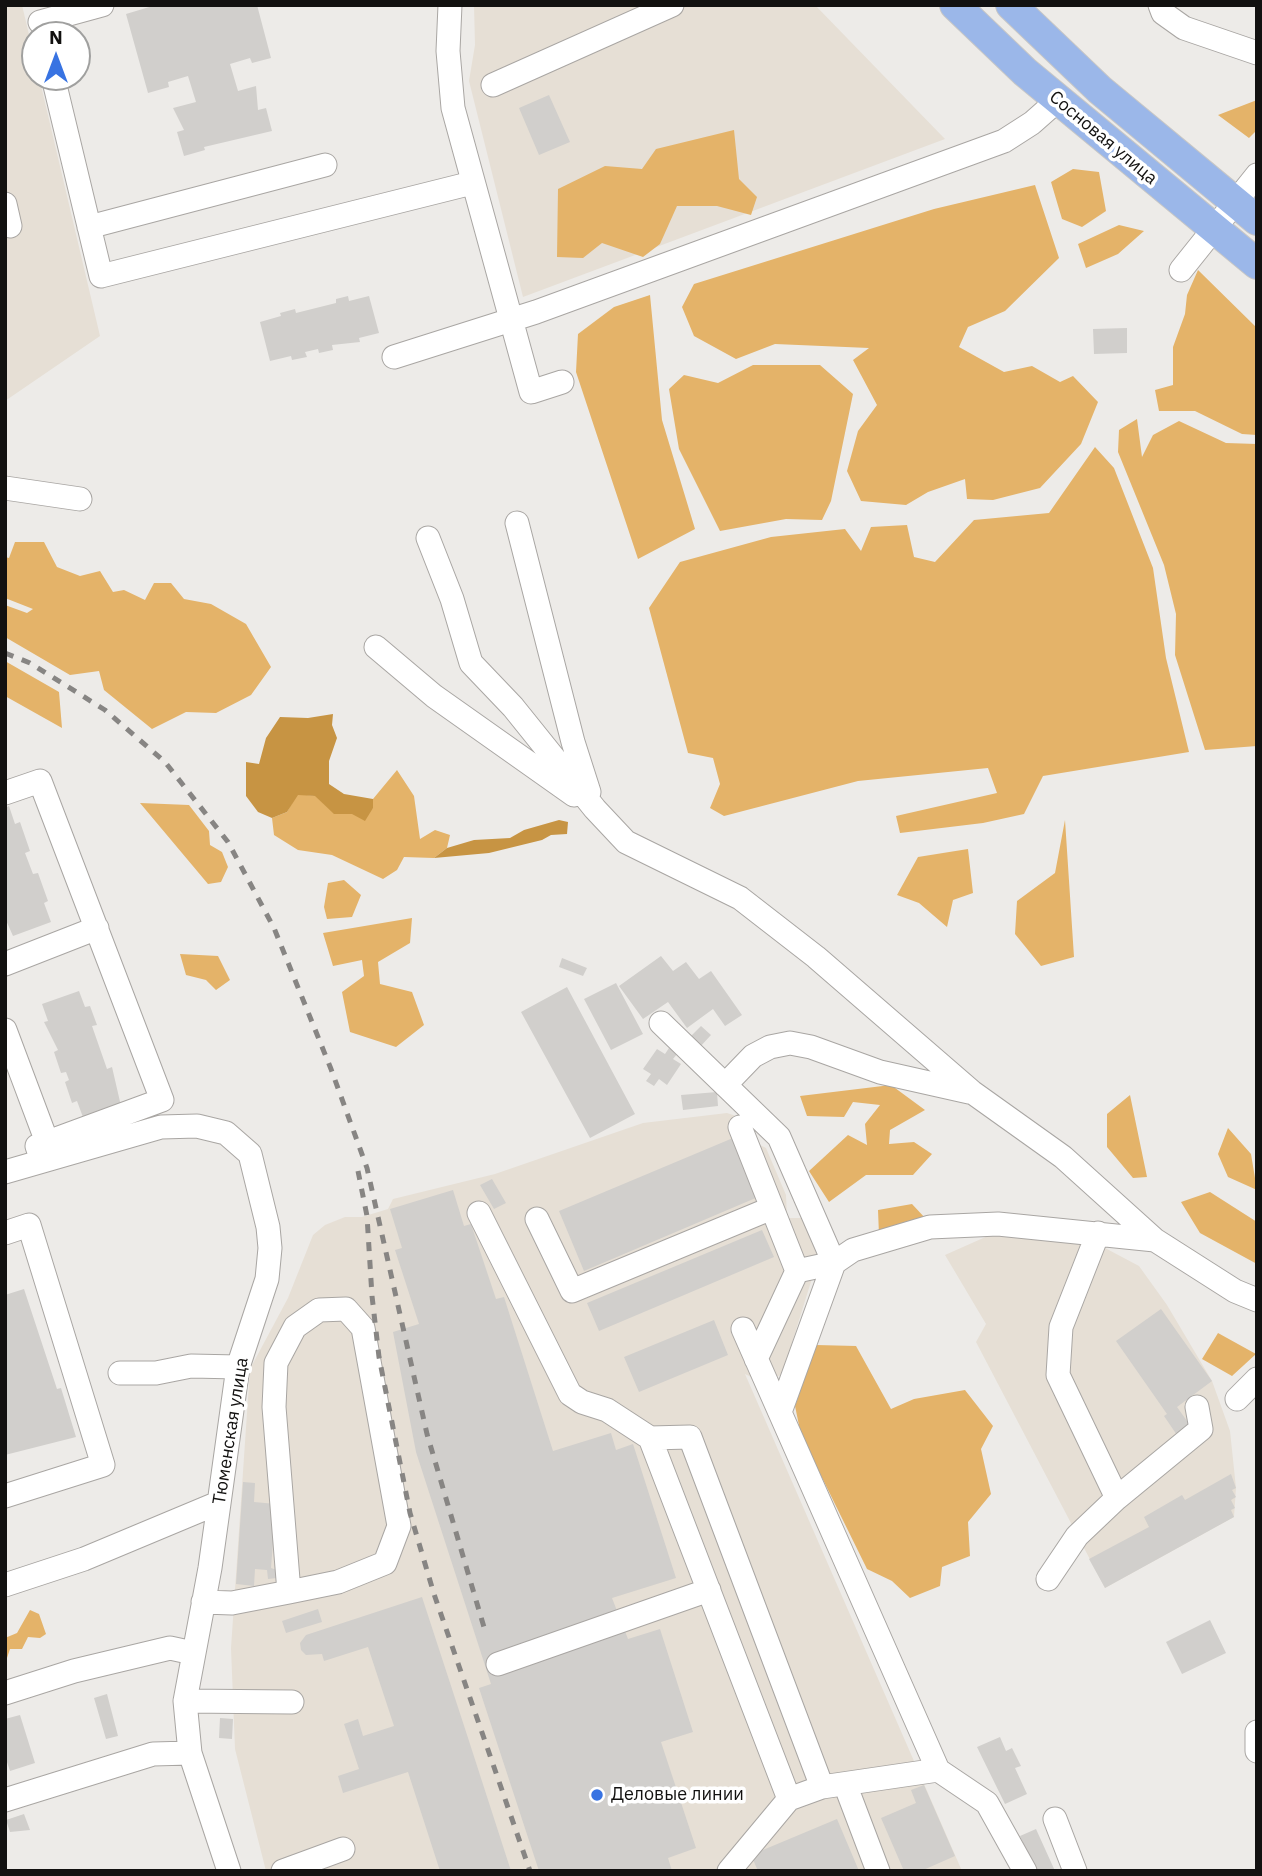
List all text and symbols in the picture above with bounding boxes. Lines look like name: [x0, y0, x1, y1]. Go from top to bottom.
north arrow: [21, 21, 91, 91]
text: N: [49, 25, 63, 49]
street label: Сосновая улица: [1045, 87, 1161, 189]
street label: Тюменская улица: [209, 1356, 253, 1506]
place label: Деловые линии: [611, 1784, 744, 1806]
marker: Деловые линии: [589, 1787, 605, 1803]

